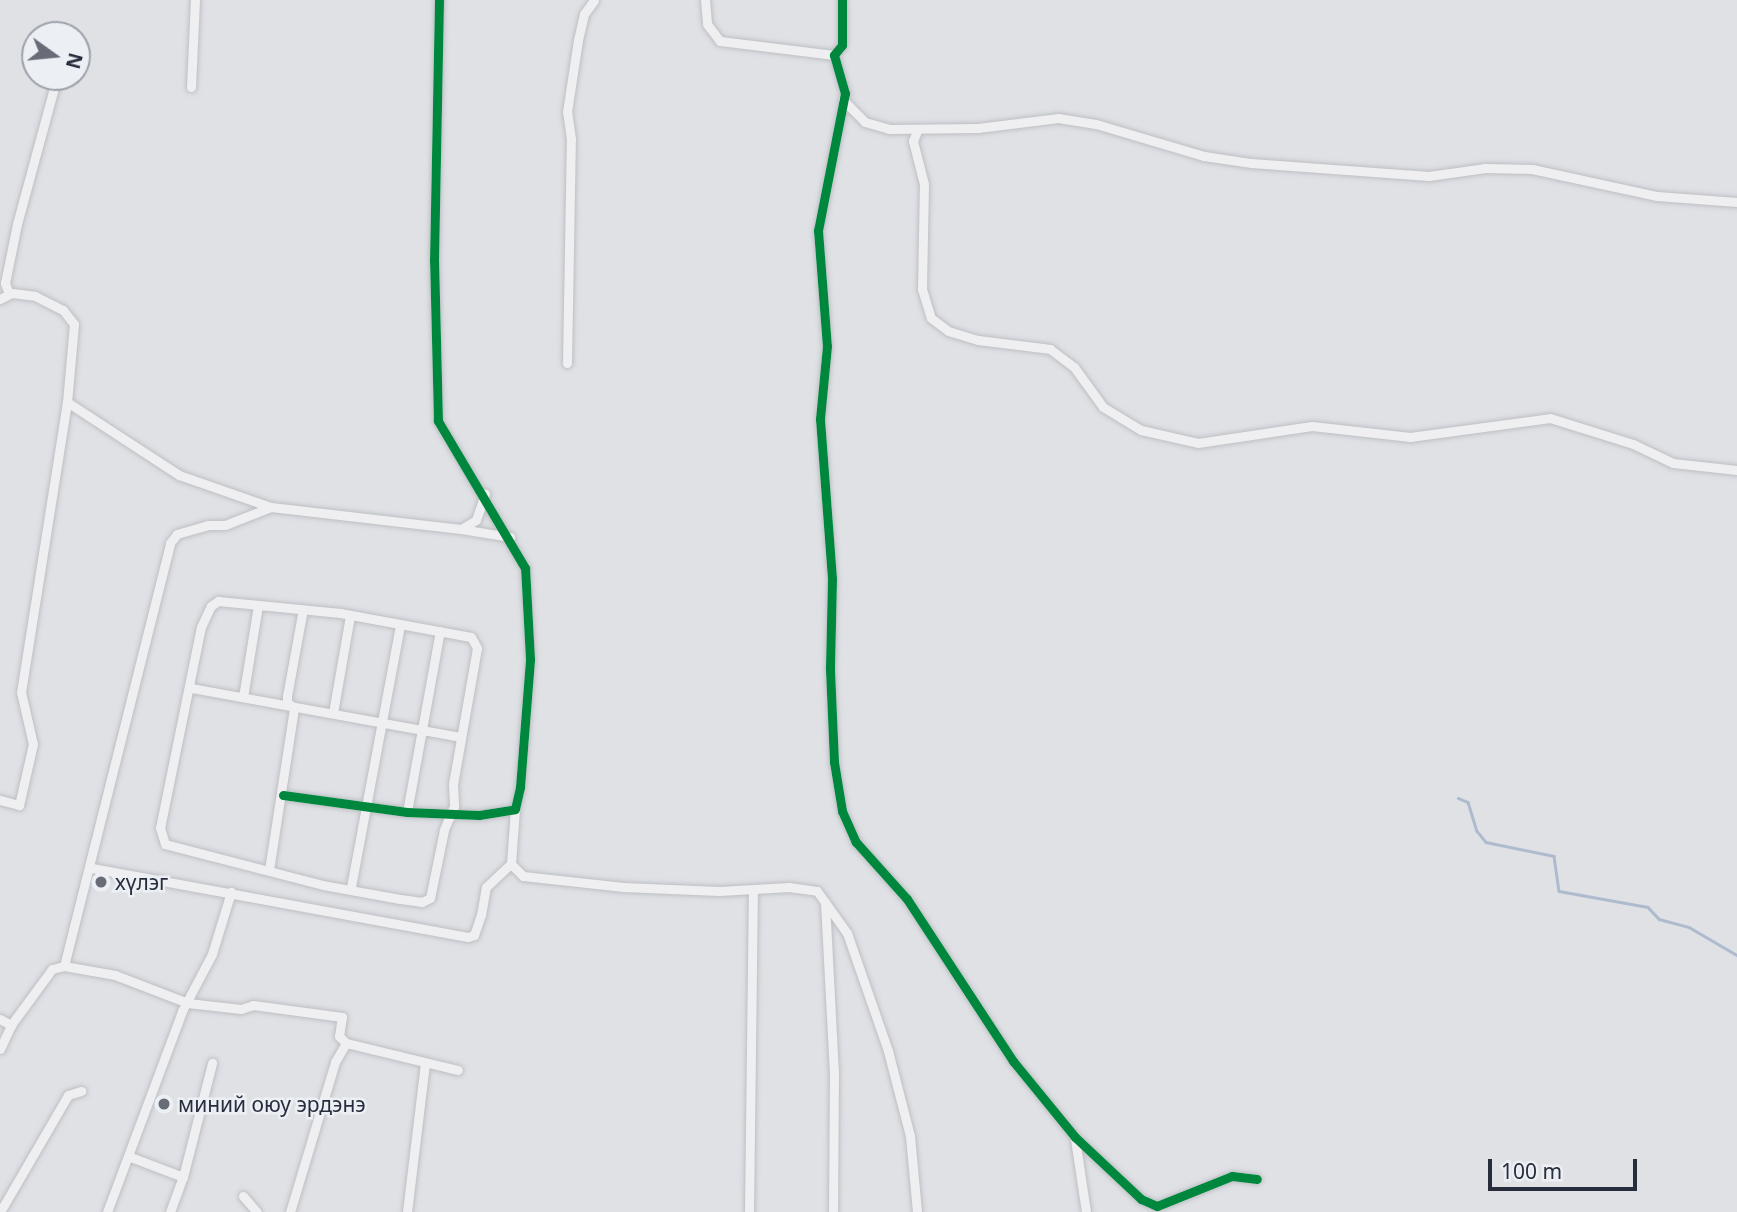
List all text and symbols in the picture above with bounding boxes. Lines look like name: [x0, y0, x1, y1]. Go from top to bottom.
north arrow: [21, 21, 91, 91]
text: N: [60, 50, 89, 72]
place label: хүлэг: [115, 869, 168, 895]
marker: хүлэг: [93, 874, 109, 890]
place label: миний оюу эрдэнэ: [178, 1091, 366, 1117]
marker: миний оюу эрдэнэ: [156, 1096, 172, 1112]
scale bar: [1492, 1146, 1641, 1190]
text: 100 m: [1501, 1157, 1562, 1185]

